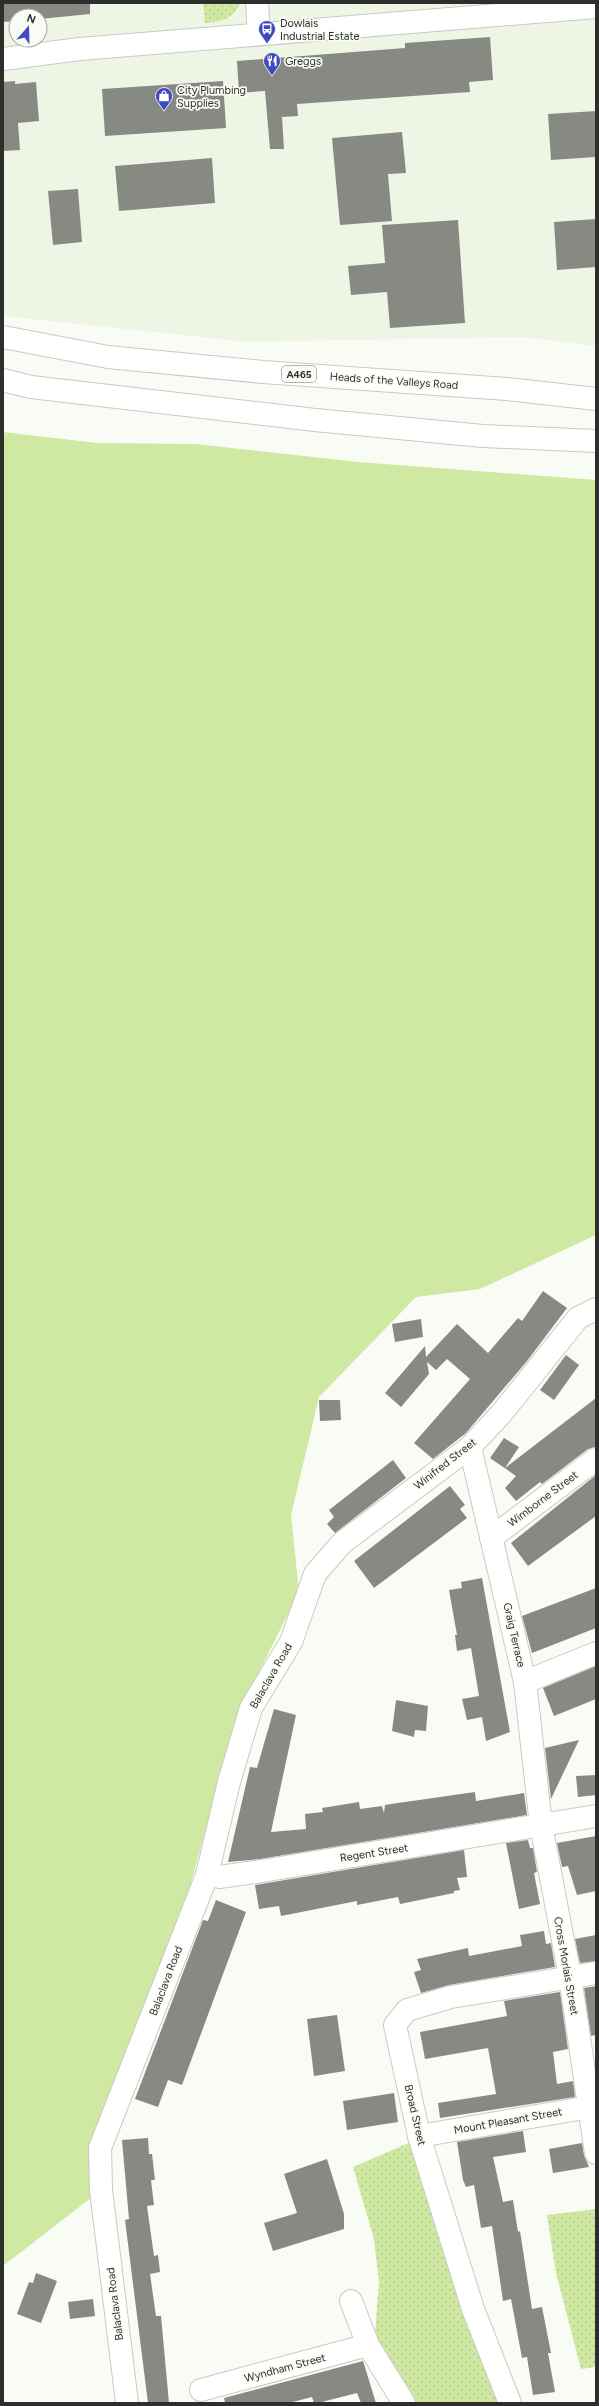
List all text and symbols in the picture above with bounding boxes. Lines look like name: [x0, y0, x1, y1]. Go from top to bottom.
north arrow: [8, 8, 48, 48]
text: N: [25, 12, 37, 27]
place label: Dowlais Industrial Estate: [280, 17, 360, 43]
bus stop icon: Dowlais Industrial Estate: [257, 19, 277, 44]
restaurant icon: Greggs: [262, 51, 282, 76]
place label: Greggs: [285, 55, 321, 68]
place label: City Plumbing Supplies: [177, 84, 246, 110]
shop icon: City Plumbing Supplies: [154, 86, 174, 111]
road number: A465: [282, 366, 316, 382]
street label: Heads of the Valleys Road: [329, 370, 459, 392]
street label: Winifred Street: [411, 1436, 479, 1492]
street label: Wimborne Street: [505, 1468, 581, 1530]
street label: Graig Terrace: [500, 1601, 528, 1669]
street label: Balaclava Road: [247, 1641, 295, 1711]
street label: Regent Street: [339, 1841, 409, 1865]
street label: Cross Morlais Street: [551, 1916, 581, 2016]
street label: Balaclava Road: [147, 1944, 185, 2018]
street label: Broad Street: [402, 2083, 428, 2147]
street label: Mount Pleasant Street: [453, 2105, 563, 2137]
street label: Balaclava Road: [104, 2267, 126, 2341]
street label: Wyndham Street: [243, 2351, 327, 2385]

